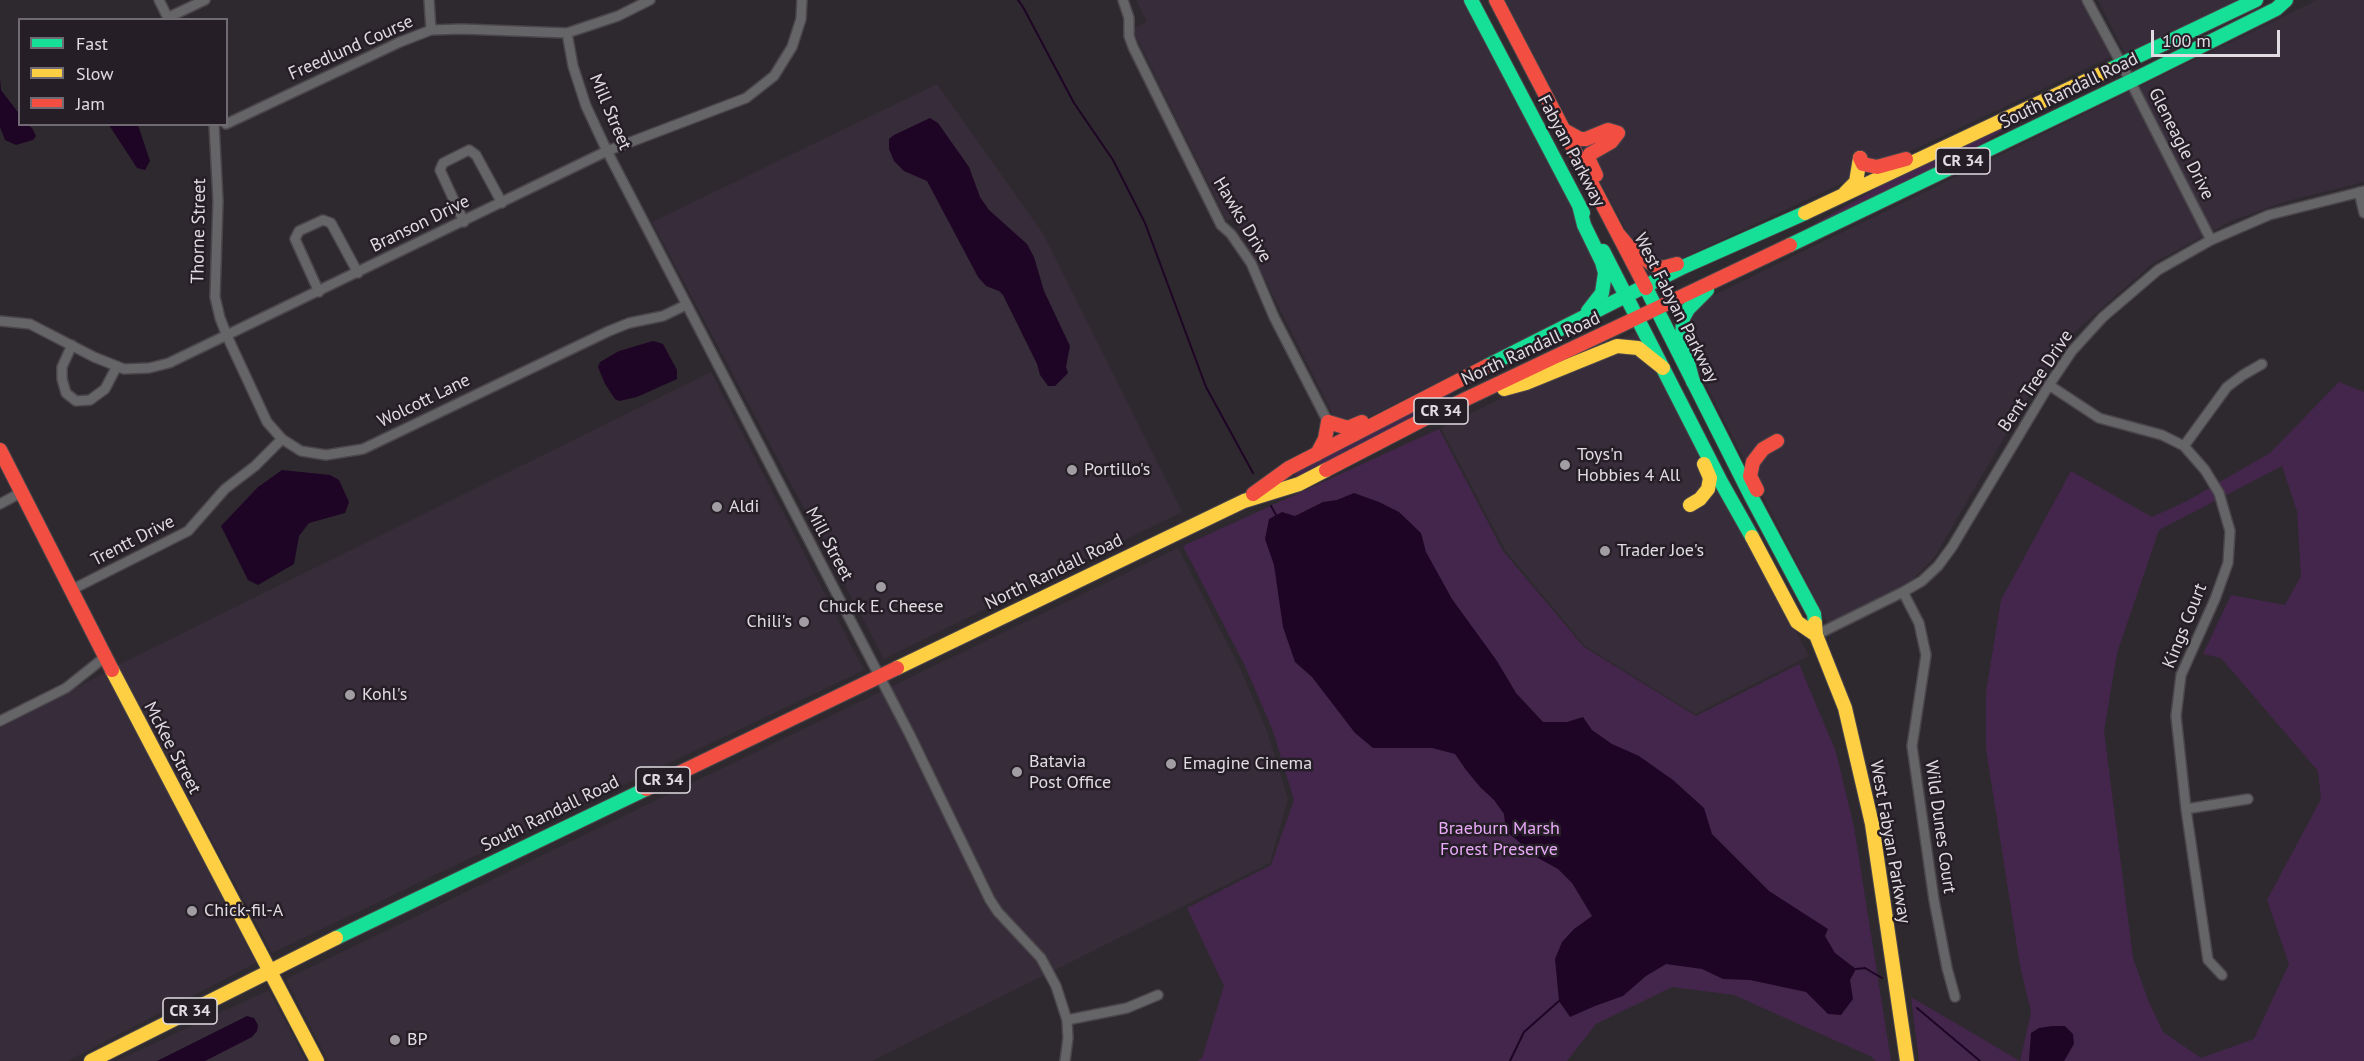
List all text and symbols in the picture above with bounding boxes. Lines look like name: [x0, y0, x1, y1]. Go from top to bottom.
street label: Freedlund Course: [285, 11, 417, 85]
legend: [18, 18, 228, 126]
scale bar: [2154, 18, 2283, 56]
text: 100 m: [2162, 29, 2211, 52]
text: Fast: [76, 32, 108, 55]
street label: South Randall Road: [1996, 48, 2142, 134]
text: Slow: [76, 62, 114, 85]
street label: Mill Street: [584, 71, 636, 153]
street label: Gleneagle Drive: [2144, 85, 2218, 203]
street label: Fabyan Parkway: [1533, 91, 1609, 211]
text: Jam: [76, 92, 105, 115]
road number: CR 34: [1936, 148, 1990, 174]
street label: Hawks Drive: [1208, 173, 1276, 267]
street label: Thorne Street: [187, 178, 211, 284]
street label: Branson Drive: [367, 191, 473, 257]
street label: West Fabyan Parkway: [1629, 230, 1723, 386]
street label: North Randall Road: [1458, 307, 1604, 391]
street label: Bent Tree Drive: [1994, 326, 2078, 436]
street label: Wolcott Lane: [374, 369, 474, 433]
road number: CR 34: [1414, 398, 1468, 424]
place label: Toys'n Hobbies 4 All: [1577, 444, 1680, 486]
marker: Toys'n Hobbies 4 All: [1558, 458, 1572, 472]
place label: Portillo's: [1084, 459, 1150, 481]
marker: Portillo's: [1065, 463, 1079, 477]
place label: Aldi: [729, 496, 759, 518]
marker: Aldi: [710, 500, 724, 514]
street label: Mill Street: [801, 503, 857, 585]
street label: Trentt Drive: [88, 511, 178, 571]
street label: North Randall Road: [982, 529, 1126, 615]
place label: Trader Joe's: [1617, 540, 1704, 562]
marker: Trader Joe's: [1598, 544, 1612, 558]
marker: Chuck E. Cheese: [874, 580, 888, 594]
street label: Kings Court: [2158, 580, 2212, 672]
place label: Chuck E. Cheese: [819, 596, 943, 618]
place label: Chili's: [747, 611, 792, 633]
marker: Chili's: [797, 615, 811, 629]
place label: Kohl's: [362, 684, 407, 706]
marker: Kohl's: [343, 688, 357, 702]
street label: McKee Street: [139, 698, 205, 798]
place label: Batavia Post Office: [1029, 751, 1111, 794]
place label: Emagine Cinema: [1183, 753, 1312, 775]
marker: Emagine Cinema: [1164, 757, 1178, 771]
street label: West Fabyan Parkway: [1865, 759, 1915, 925]
street label: Wild Dunes Court: [1920, 759, 1960, 895]
marker: Batavia Post Office: [1010, 765, 1024, 779]
road number: CR 34: [636, 767, 690, 793]
street label: South Randall Road: [477, 771, 623, 857]
park label: Braeburn Marsh Forest Preserve: [1438, 818, 1560, 860]
place label: Chick-fil-A: [204, 900, 283, 922]
marker: Chick-fil-A: [185, 904, 199, 918]
road number: CR 34: [163, 998, 217, 1024]
place label: BP: [407, 1029, 428, 1051]
marker: BP: [388, 1033, 402, 1047]

